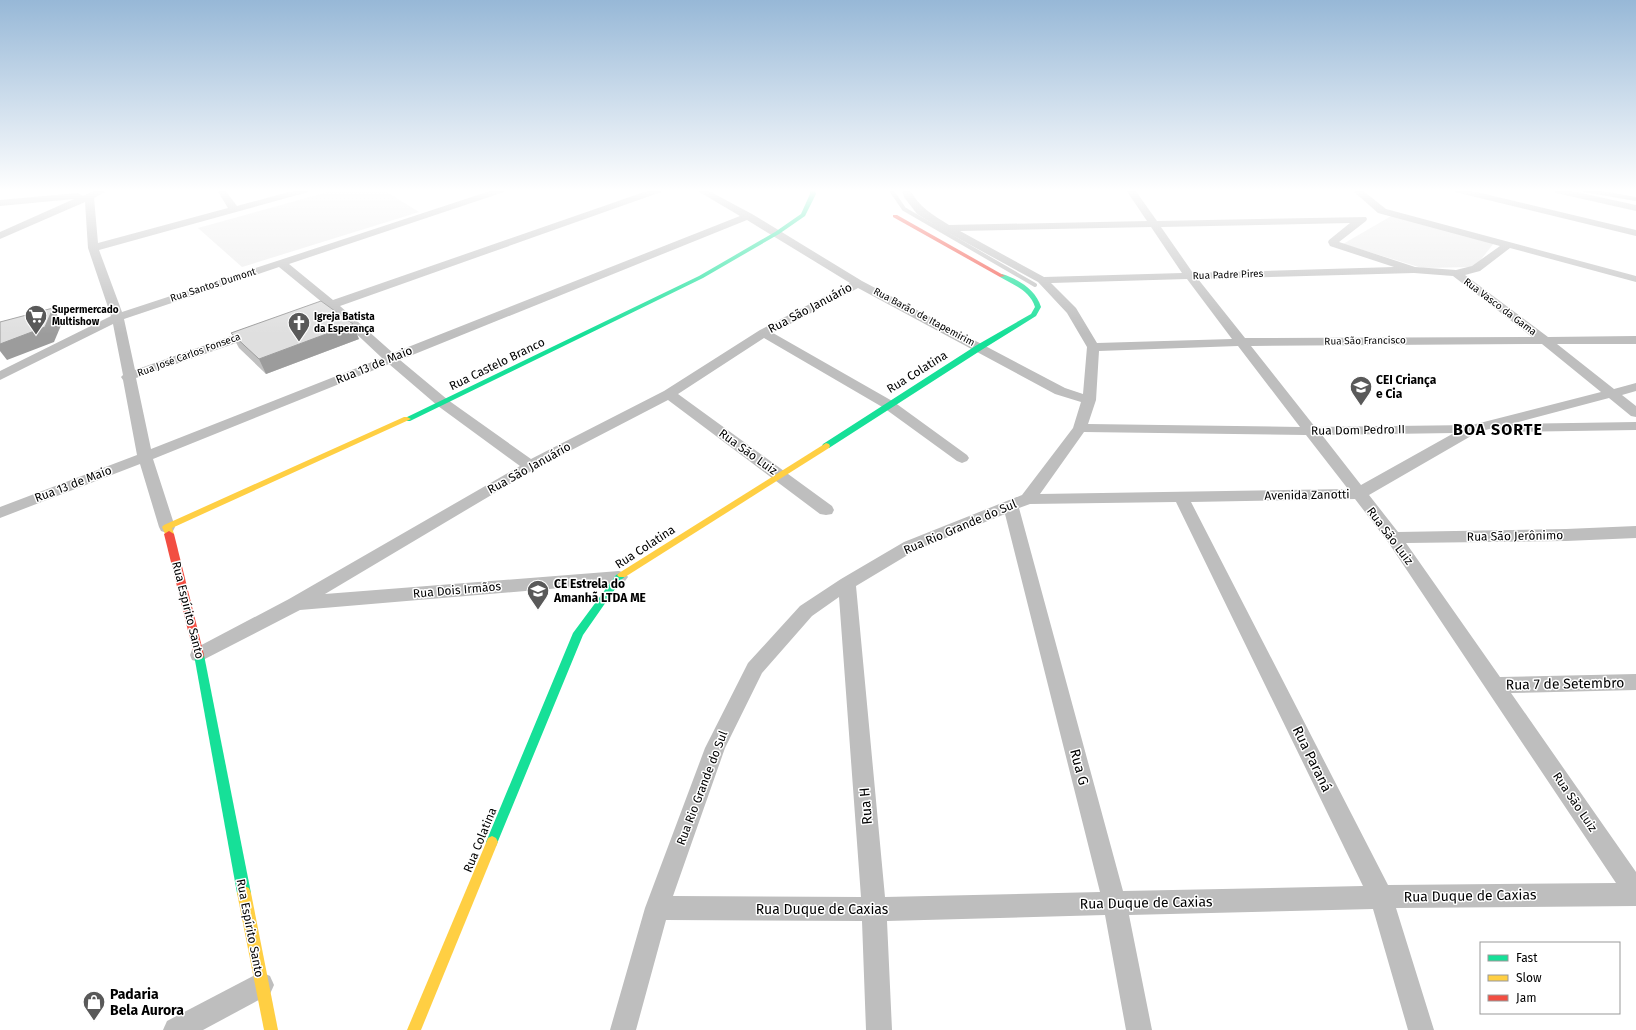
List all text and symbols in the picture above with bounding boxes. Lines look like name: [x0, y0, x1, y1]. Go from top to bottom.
street label: Rua Santos Dumont: [169, 265, 258, 305]
street label: Rua Padre Pires: [1192, 268, 1264, 282]
street label: Rua Vasco da Gama: [1461, 276, 1539, 338]
street label: Rua São Januário: [766, 280, 854, 336]
street label: Rua Barão de Itapemirim: [871, 285, 977, 349]
supermarket icon: Supermercado Multishow: [23, 303, 49, 336]
place label: Supermercado Multishow: [52, 304, 119, 328]
church icon: Igreja Batista da Esperança: [286, 310, 312, 343]
place label: Igreja Batista da Esperança: [314, 311, 375, 335]
street label: Rua José Carlos Fonseca: [136, 331, 242, 379]
street label: Rua São Francisco: [1324, 334, 1406, 348]
street label: Rua Castelo Branco: [447, 335, 547, 393]
street label: Rua 13 de Maio: [334, 343, 414, 387]
street label: Rua Colatina: [884, 348, 950, 396]
place label: CEI Criança e Cia: [1376, 373, 1437, 401]
school or university icon: CEI Criança e Cia: [1348, 374, 1374, 407]
district label: BOA SORTE: [1453, 420, 1543, 439]
street label: Rua Dom Pedro II: [1311, 422, 1405, 438]
street label: Rua São Luiz: [716, 426, 780, 478]
street label: Rua São Januário: [485, 439, 573, 497]
street label: Rua 13 de Maio: [32, 463, 114, 505]
street label: Avenida Zanotti: [1264, 487, 1350, 503]
street label: Rua Rio Grande do Sul: [901, 497, 1019, 557]
street label: Rua São Luiz: [1364, 504, 1416, 568]
street label: Rua Colatina: [612, 522, 678, 572]
street label: Rua São Jerônimo: [1467, 528, 1563, 544]
street label: Rua Espírito Santo: [169, 560, 207, 660]
place label: CE Estrela do Amanhã LTDA ME: [553, 577, 646, 605]
school or university icon: CE Estrela do Amanhã LTDA ME: [525, 578, 551, 611]
street label: Rua Dois Irmãos: [412, 579, 502, 601]
street label: Rua 7 de Setembro: [1505, 674, 1625, 694]
street label: Rua Paraná: [1289, 723, 1335, 795]
street label: Rua Rio Grande do Sul: [674, 728, 730, 847]
street label: Rua G: [1066, 747, 1092, 787]
street label: Rua São Luiz: [1550, 770, 1600, 834]
street label: Rua H: [856, 787, 876, 825]
street label: Rua Colatina: [461, 806, 499, 874]
street label: Rua Espírito Santo: [234, 878, 266, 978]
street label: Rua Duque de Caxias: [1403, 886, 1537, 906]
street label: Rua Duque de Caxias: [1079, 893, 1213, 913]
street label: Rua Duque de Caxias: [756, 901, 889, 918]
legend: [1480, 942, 1620, 1014]
text: Fast: [1516, 951, 1538, 965]
text: Slow: [1516, 971, 1542, 985]
place label: Padaria Bela Aurora: [110, 986, 184, 1019]
shop icon: Padaria Bela Aurora: [81, 989, 107, 1022]
text: Jam: [1516, 991, 1536, 1005]

